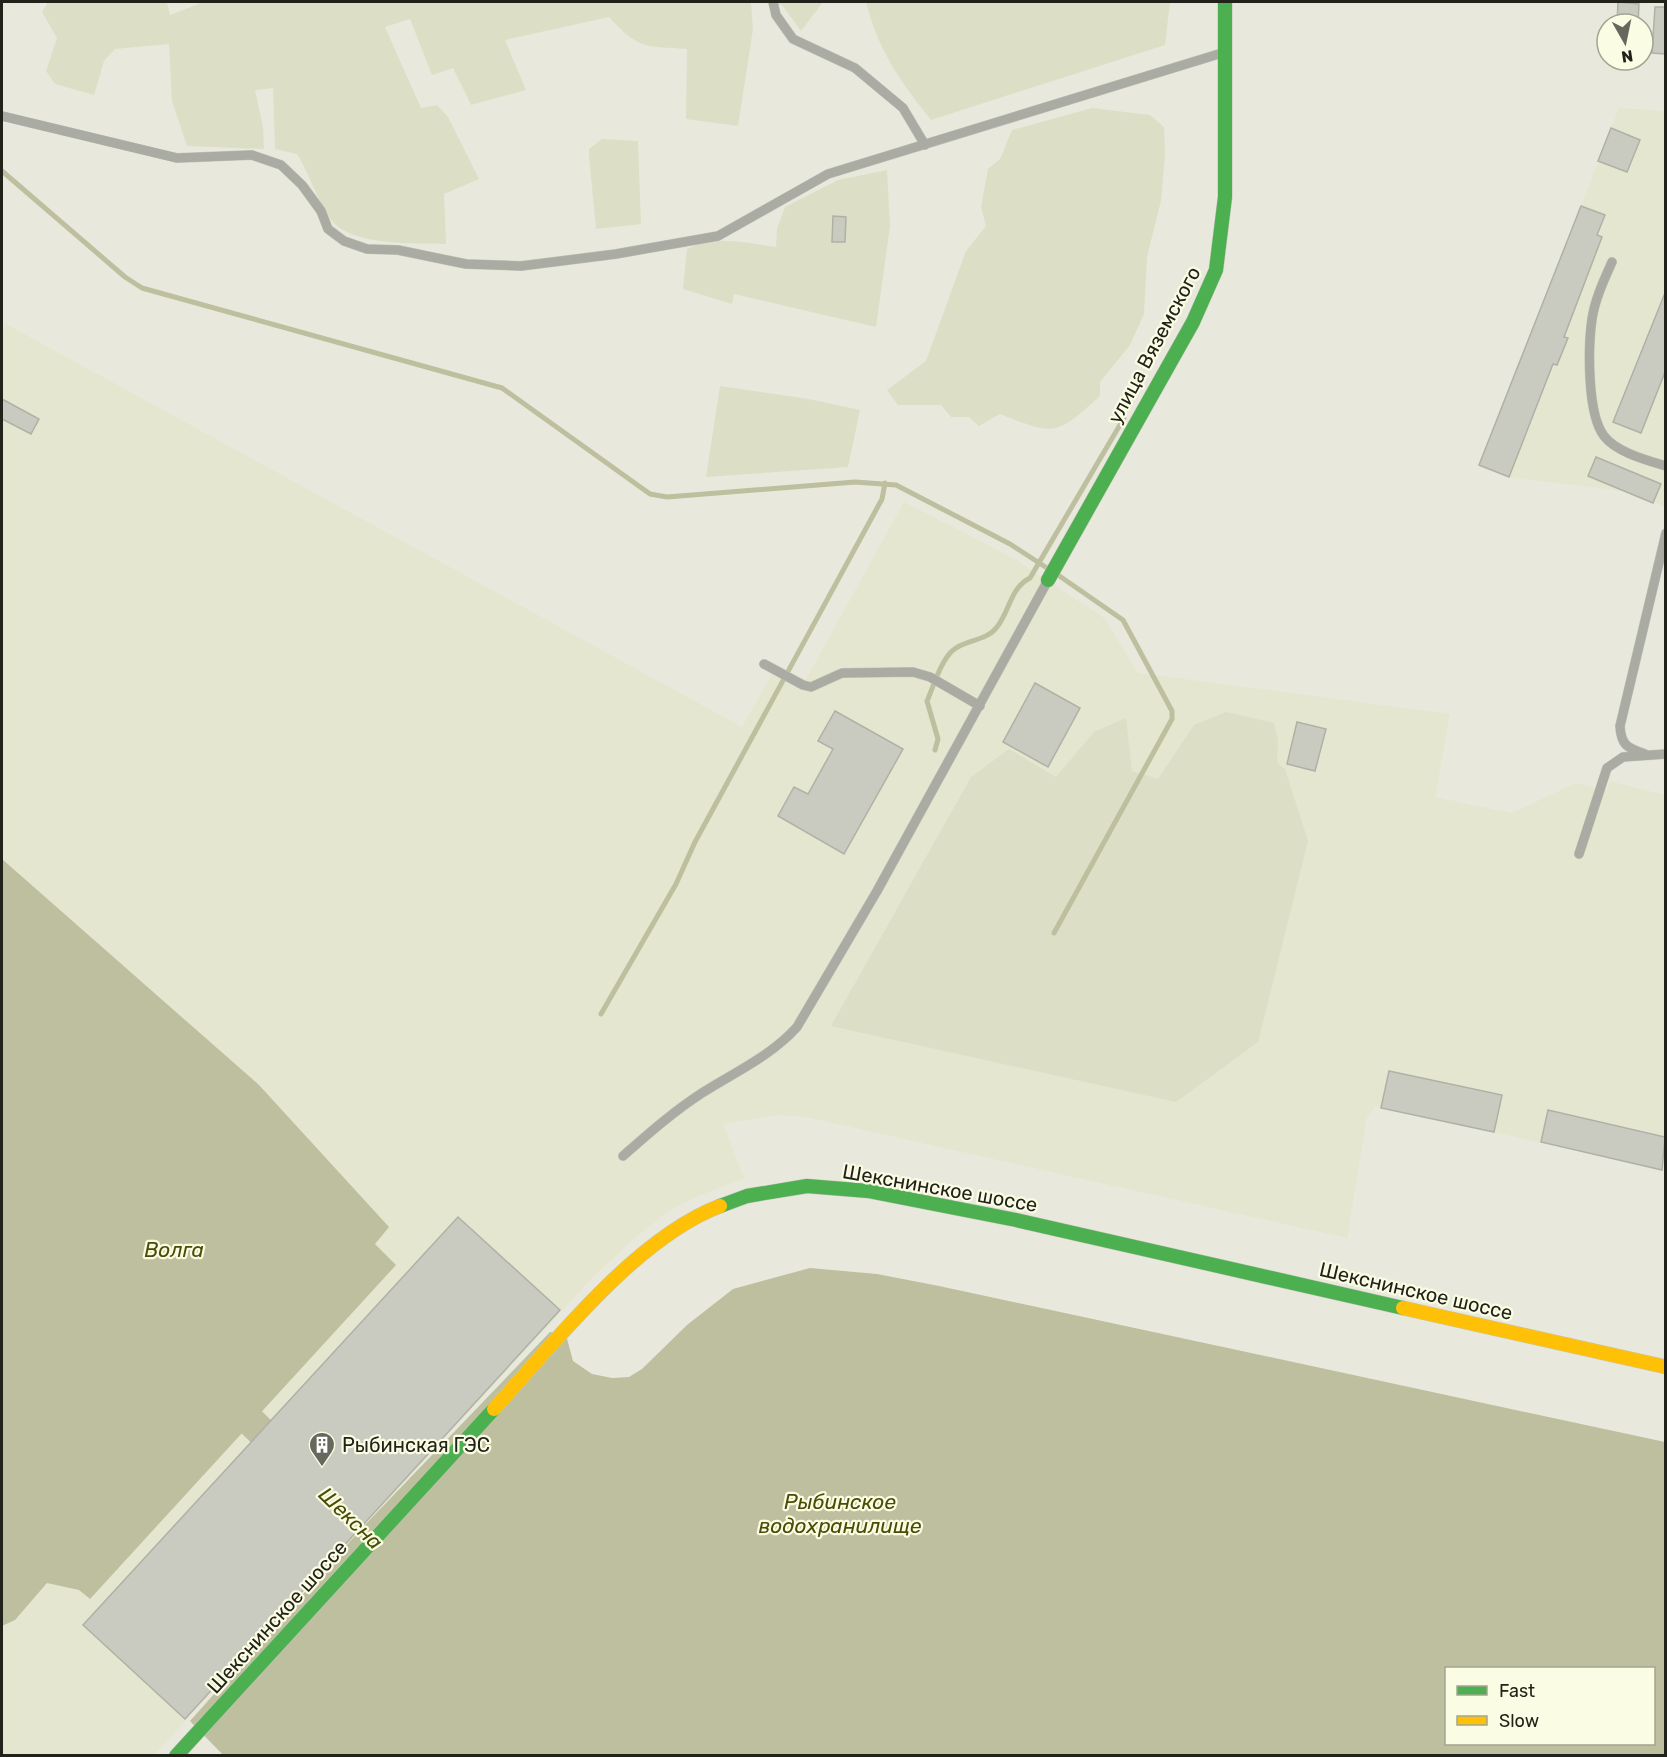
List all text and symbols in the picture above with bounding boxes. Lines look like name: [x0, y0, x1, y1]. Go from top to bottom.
north arrow: [1595, 12, 1655, 72]
text: N: [1620, 46, 1634, 67]
street label: улица Вяземского: [1102, 262, 1206, 428]
street label: Шекснинское шоссе: [841, 1159, 1039, 1217]
water label: Волга: [144, 1237, 204, 1262]
street label: Шекснинское шоссе: [1317, 1257, 1515, 1325]
building icon: Рыбинская ГЭС: [307, 1430, 337, 1468]
place label: Рыбинская ГЭС: [342, 1433, 490, 1457]
water label: Шексна: [314, 1482, 388, 1554]
water label: Рыбинское водохранилище: [758, 1489, 922, 1538]
street label: Шекснинское шоссе: [202, 1536, 352, 1698]
legend: [1445, 1667, 1655, 1745]
text: Fast: [1499, 1680, 1535, 1702]
text: Slow: [1499, 1710, 1539, 1732]

